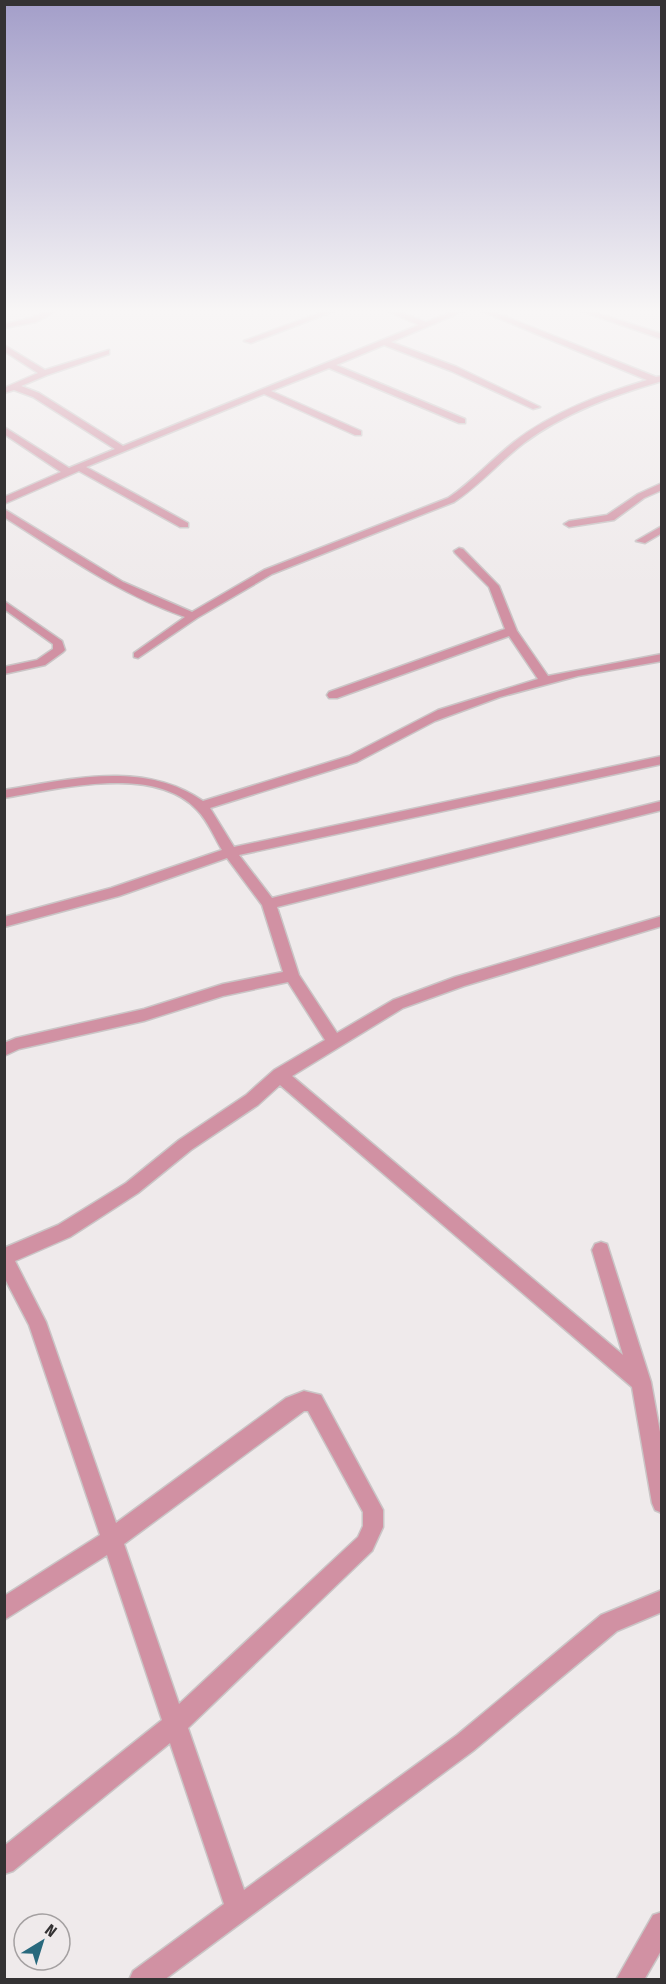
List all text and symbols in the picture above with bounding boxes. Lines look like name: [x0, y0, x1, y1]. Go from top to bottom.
north arrow: [12, 1912, 72, 1972]
text: N: [41, 1920, 61, 1941]

